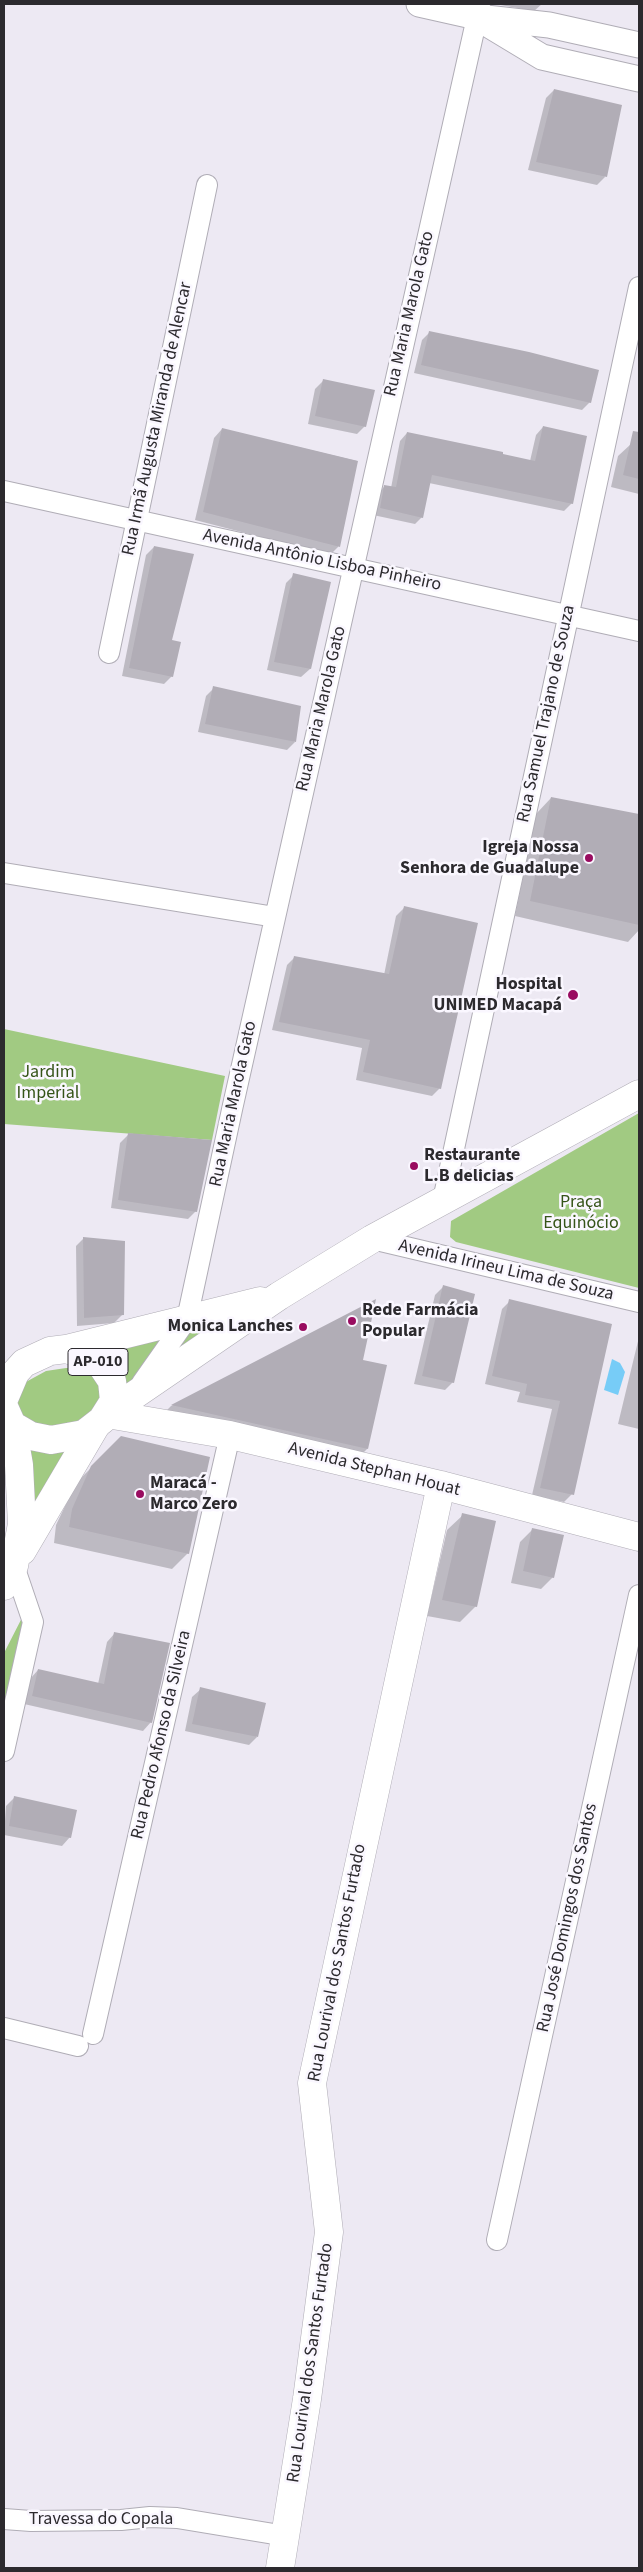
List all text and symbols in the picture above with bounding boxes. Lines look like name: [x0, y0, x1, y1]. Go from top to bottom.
street label: Rua Maria Marola Gato: [380, 229, 440, 399]
street label: Rua Irmã Augusta Miranda de Alencar: [118, 280, 198, 558]
street label: Avenida Antônio Lisboa Pinheiro: [201, 525, 443, 597]
street label: Rua Samuel Trajano de Souza: [513, 603, 581, 825]
street label: Rua Maria Marola Gato: [292, 624, 352, 794]
place label: Igreja Nossa Senhora de Guadalupe: [400, 837, 579, 880]
marker: Igreja Nossa Senhora de Guadalupe: [583, 852, 595, 864]
place label: Hospital UNIMED Macapá: [433, 974, 562, 1016]
marker: Hospital UNIMED Macapá: [566, 988, 580, 1002]
street label: Rua Maria Marola Gato: [206, 1019, 262, 1189]
park label: Jardim Imperial: [17, 1062, 79, 1104]
place label: Restaurante L.B delicias: [424, 1145, 520, 1188]
marker: Restaurante L.B delicias: [408, 1160, 420, 1172]
park label: Praça Equinócio: [543, 1192, 619, 1234]
street label: Avenida Irineu Lima de Souza: [396, 1236, 616, 1306]
place label: Rede Farmácia Popular: [362, 1300, 479, 1342]
marker: Rede Farmácia Popular: [346, 1315, 358, 1327]
place label: Monica Lanches: [168, 1316, 293, 1338]
marker: Monica Lanches: [297, 1321, 309, 1333]
road number: AP-010: [68, 1348, 128, 1375]
street label: Avenida Stephan Houat: [286, 1438, 462, 1502]
place label: Maracá - Marco Zero: [150, 1473, 238, 1516]
marker: Maracá - Marco Zero: [134, 1488, 146, 1500]
street label: Rua Pedro Afonso da Silveira: [127, 1628, 197, 1842]
street label: Rua José Domingos dos Santos: [533, 1802, 603, 2034]
street label: Rua Lourival dos Santos Furtado: [304, 1842, 372, 2084]
street label: Rua Lourival dos Santos Furtado: [283, 2242, 339, 2484]
street label: Travessa do Copala: [29, 2509, 173, 2531]

